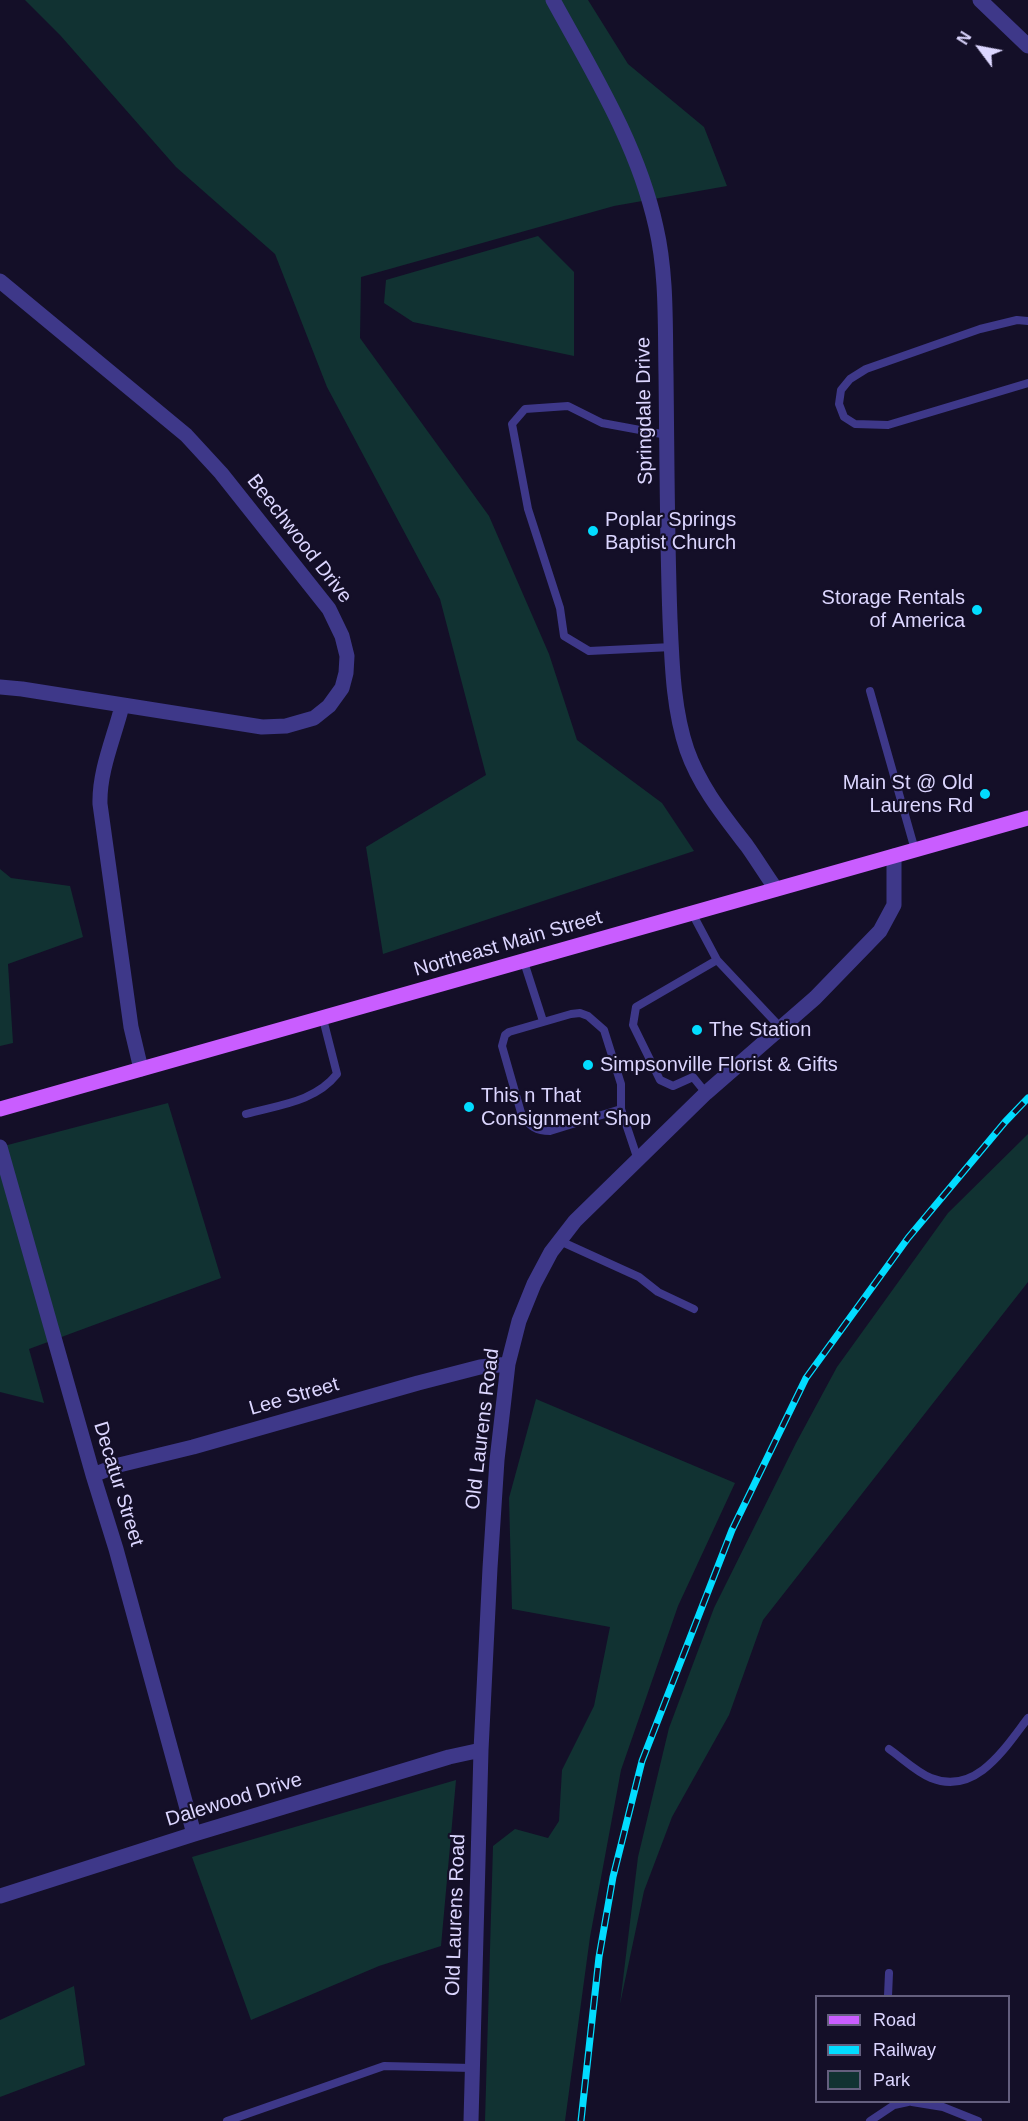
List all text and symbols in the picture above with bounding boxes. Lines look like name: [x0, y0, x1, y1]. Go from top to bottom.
north arrow: [950, 18, 1010, 78]
text: N: [954, 29, 975, 48]
street label: Springdale Drive: [632, 337, 658, 485]
street label: Beechwood Drive: [241, 470, 357, 608]
place label: Poplar Springs Baptist Church: [605, 508, 736, 555]
marker: Poplar Springs Baptist Church: [586, 524, 600, 538]
place label: Storage Rentals of America: [822, 586, 965, 633]
marker: Storage Rentals of America: [970, 603, 984, 617]
place label: Main St @ Old Laurens Rd: [843, 771, 973, 818]
marker: Main St @ Old Laurens Rd: [978, 787, 992, 801]
street label: Northeast Main Street: [411, 906, 605, 982]
place label: The Station: [709, 1018, 811, 1042]
marker: The Station: [690, 1023, 704, 1037]
place label: Simpsonville Florist & Gifts: [600, 1053, 838, 1077]
marker: Simpsonville Florist & Gifts: [581, 1058, 595, 1072]
place label: This n That Consignment Shop: [481, 1084, 651, 1131]
marker: This n That Consignment Shop: [462, 1100, 476, 1114]
street label: Old Laurens Road: [461, 1347, 505, 1511]
street label: Lee Street: [246, 1373, 342, 1421]
street label: Decatur Street: [88, 1419, 148, 1549]
street label: Dalewood Drive: [163, 1768, 305, 1832]
street label: Old Laurens Road: [441, 1833, 471, 1997]
legend: [815, 1995, 1010, 2103]
text: Road: [873, 2010, 916, 2030]
text: Railway: [873, 2040, 936, 2060]
text: Park: [873, 2070, 910, 2090]

